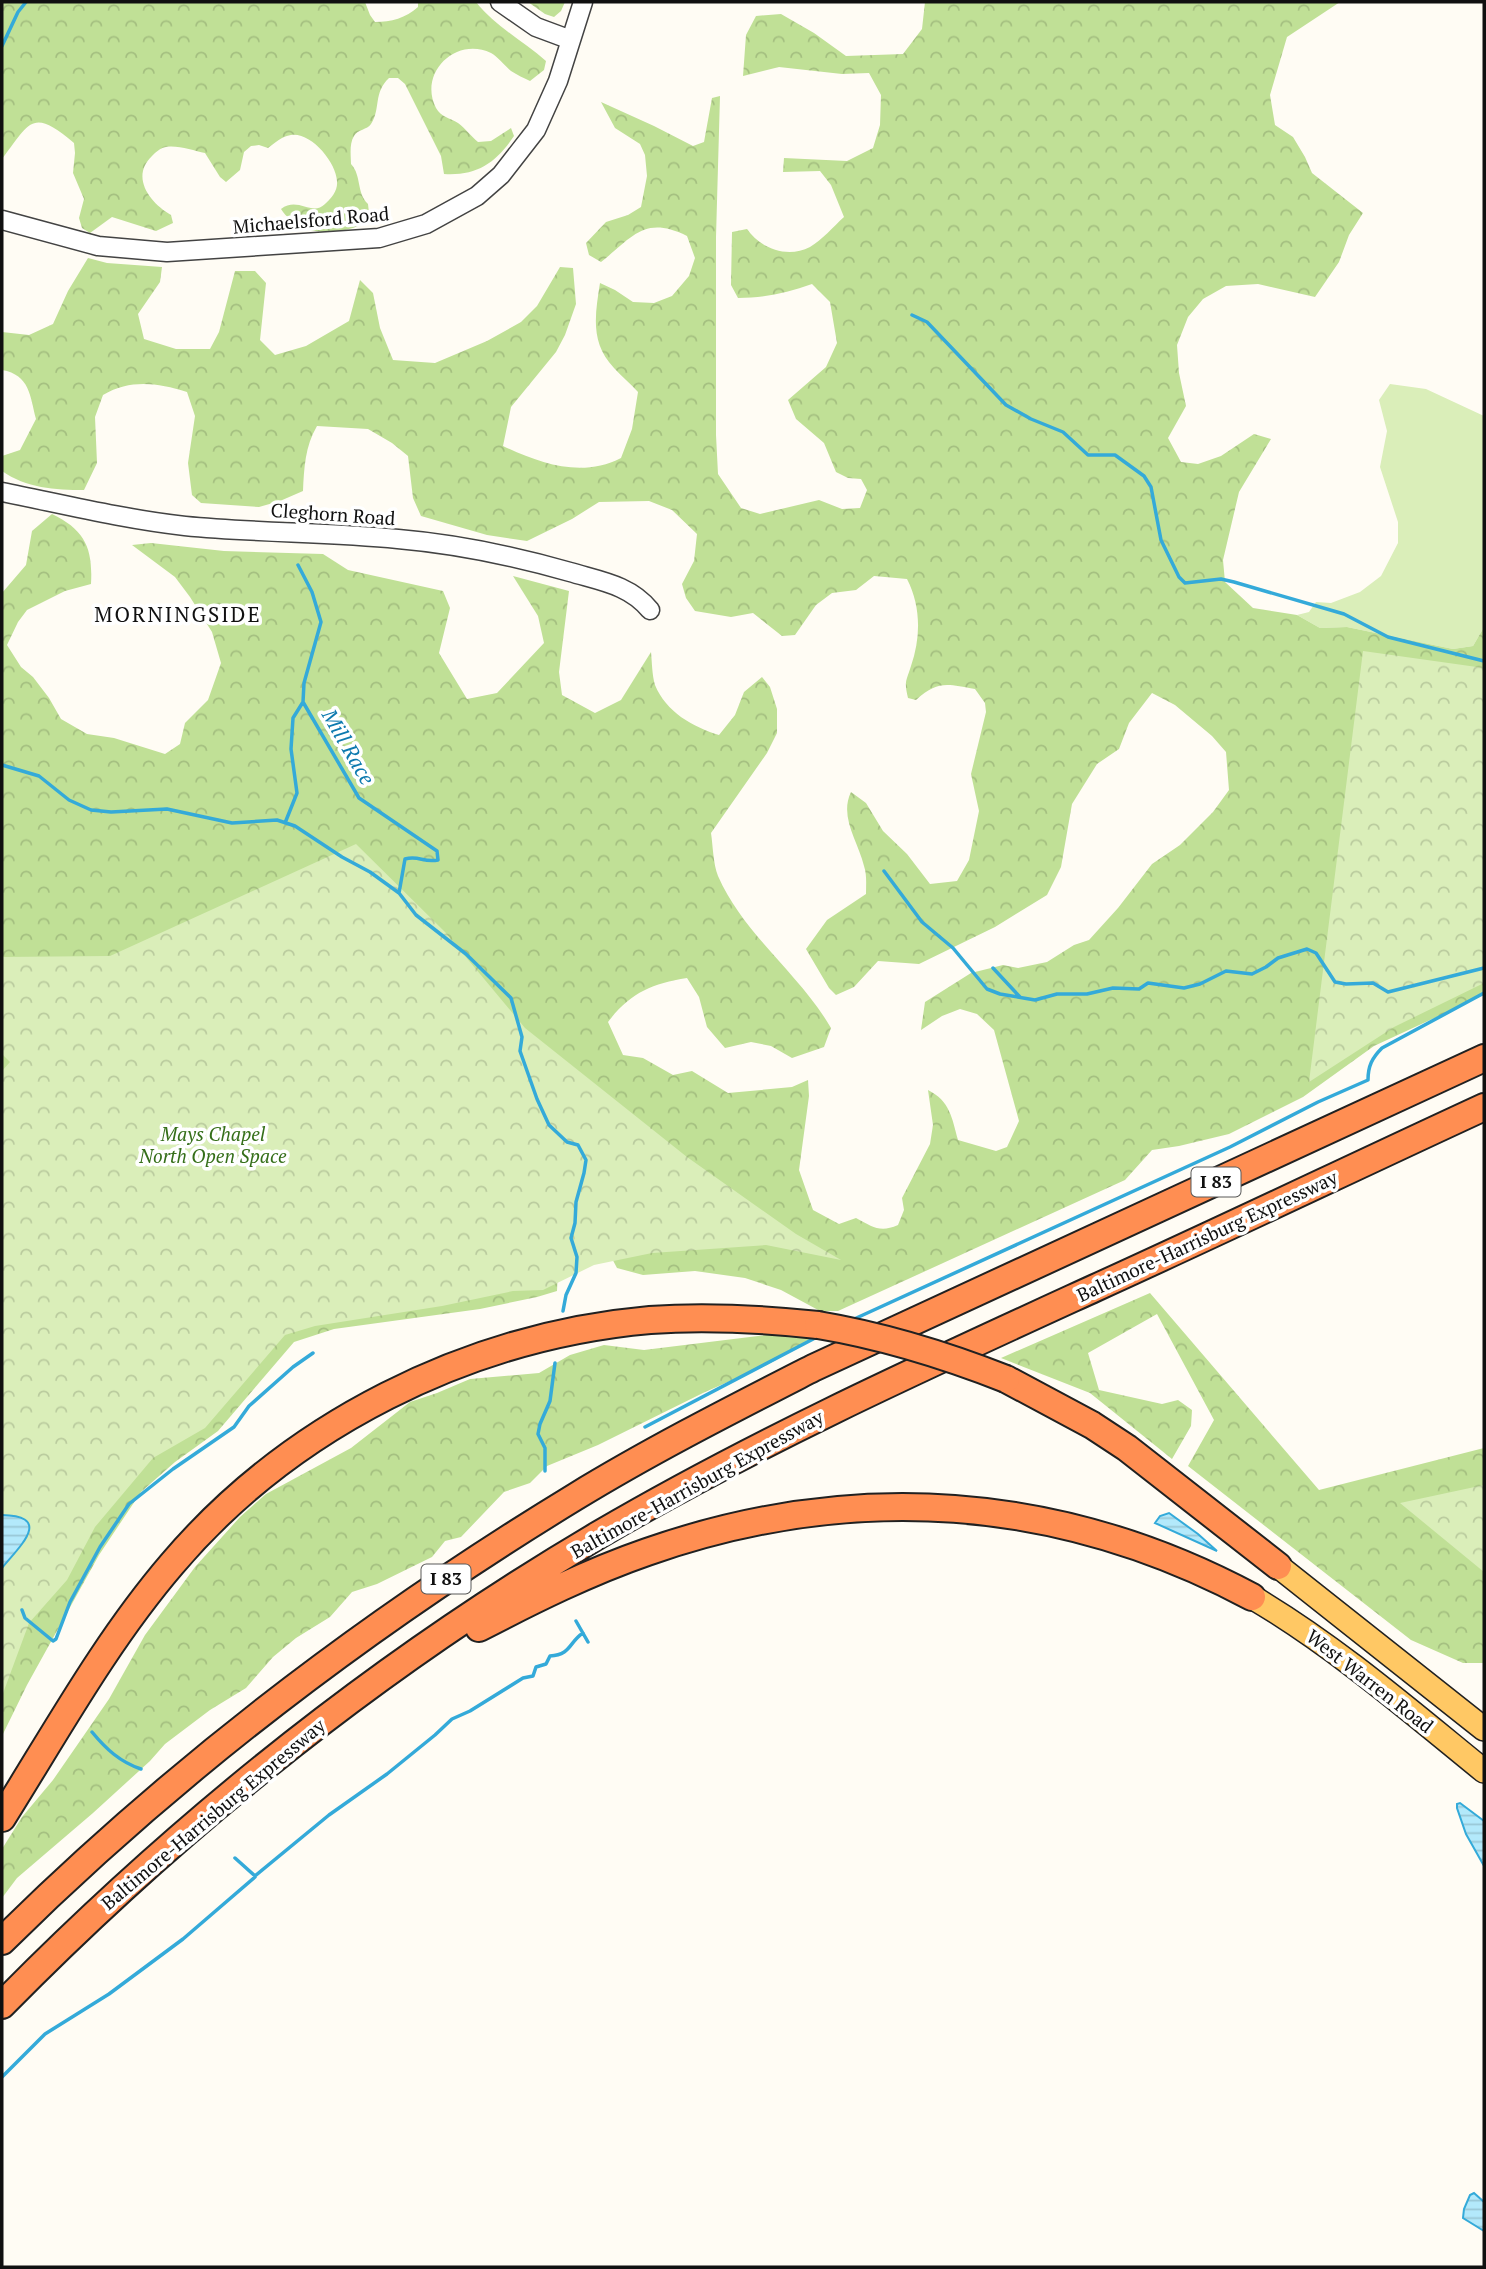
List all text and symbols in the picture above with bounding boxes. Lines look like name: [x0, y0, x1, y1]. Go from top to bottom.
street label: Michaelsford Road: [232, 200, 391, 239]
street label: Cleghorn Road: [270, 497, 397, 530]
district label: MORNINGSIDE: [94, 600, 262, 628]
water label: Mill Race: [315, 703, 382, 790]
park label: Mays Chapel North Open Space: [138, 1121, 287, 1168]
street label: Baltimore-Harrisburg Expressway: [1072, 1164, 1341, 1307]
road number: I 83: [1192, 1168, 1240, 1196]
street label: Baltimore-Harrisburg Expressway: [566, 1403, 828, 1564]
road number: I 83: [422, 1564, 471, 1594]
street label: West Warren Road: [1302, 1623, 1439, 1738]
street label: Baltimore-Harrisburg Expressway: [96, 1712, 330, 1915]

